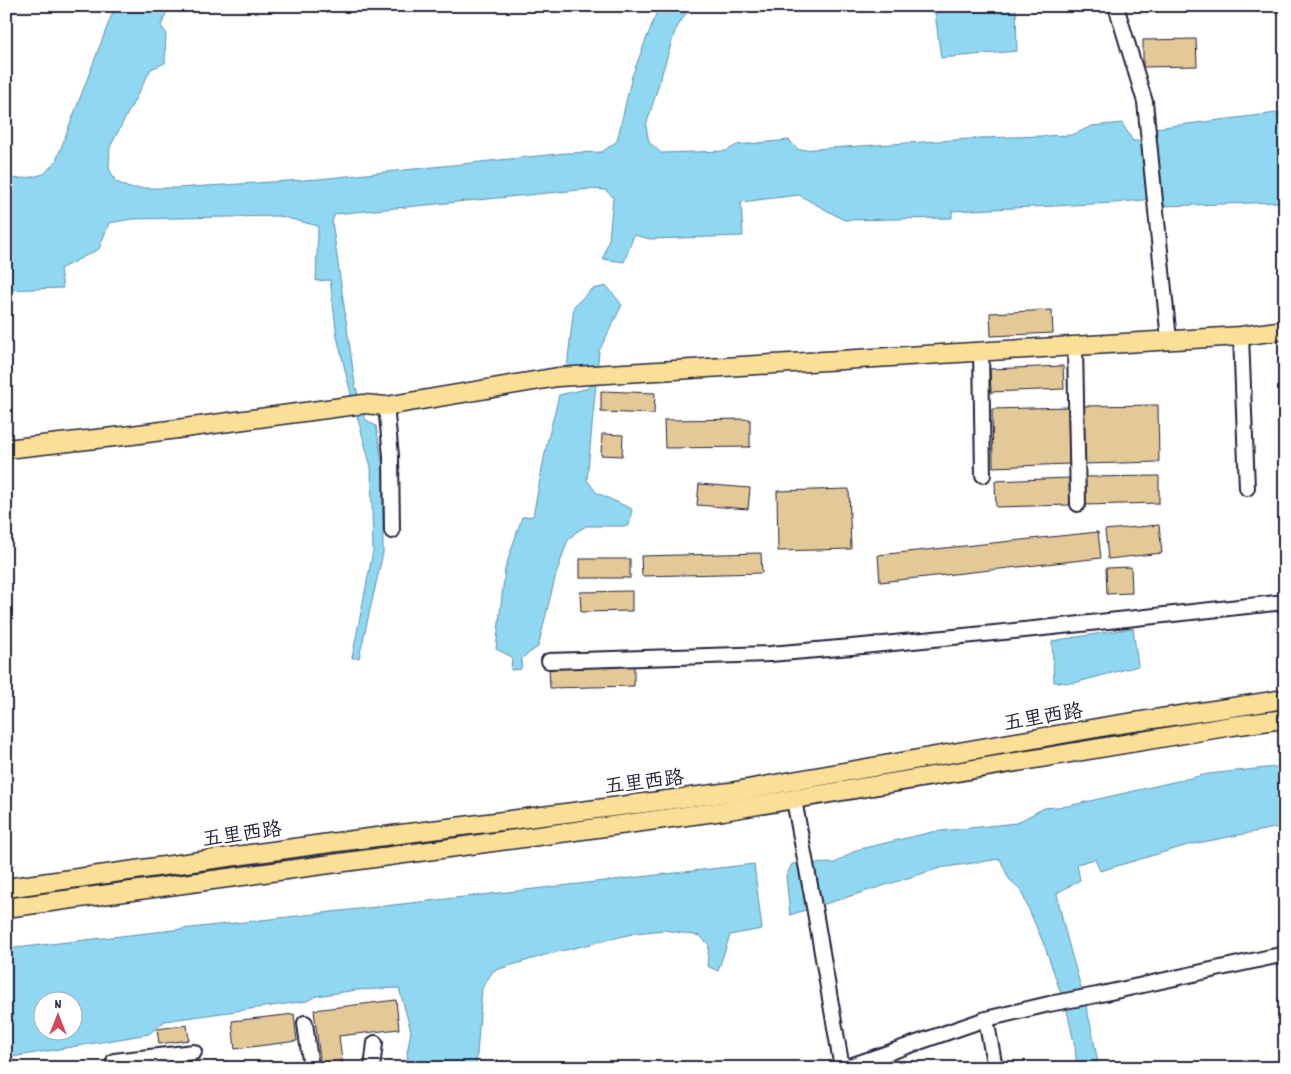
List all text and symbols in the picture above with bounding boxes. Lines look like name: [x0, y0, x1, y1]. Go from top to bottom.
street label: 五里西路: [1002, 698, 1086, 740]
street label: 五里西路: [603, 765, 687, 803]
street label: 五里西路: [201, 816, 285, 855]
north arrow: [32, 992, 82, 1042]
text: N: [55, 995, 62, 1015]

